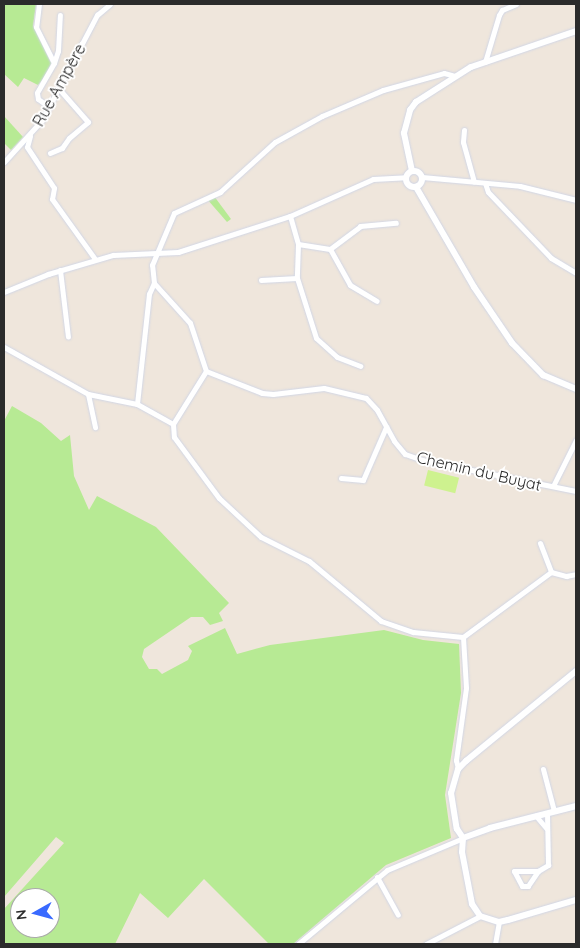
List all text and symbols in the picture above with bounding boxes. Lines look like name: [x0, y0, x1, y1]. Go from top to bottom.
street label: Rue Ampère: [28, 40, 90, 130]
street label: Chemin du Buyat: [415, 447, 543, 495]
north arrow: [10, 888, 60, 938]
text: N: [12, 909, 31, 921]

